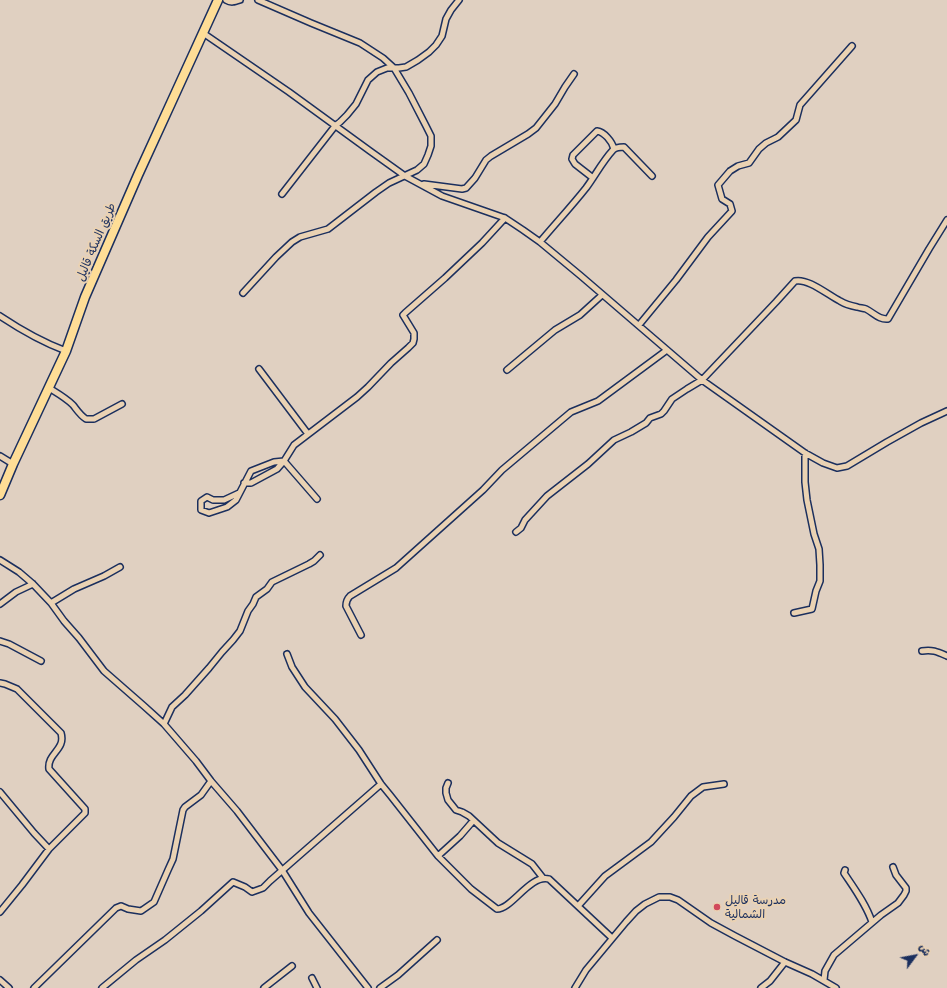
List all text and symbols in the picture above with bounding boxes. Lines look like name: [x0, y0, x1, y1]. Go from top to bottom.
street label: طريق السكة قاليل: [73, 201, 119, 283]
place label: مدرسة قاليل الشمالية: [725, 893, 786, 921]
marker: مدرسة قاليل الشمالية: [712, 902, 722, 912]
north arrow: [895, 936, 935, 976]
text: ش: [916, 940, 935, 958]

